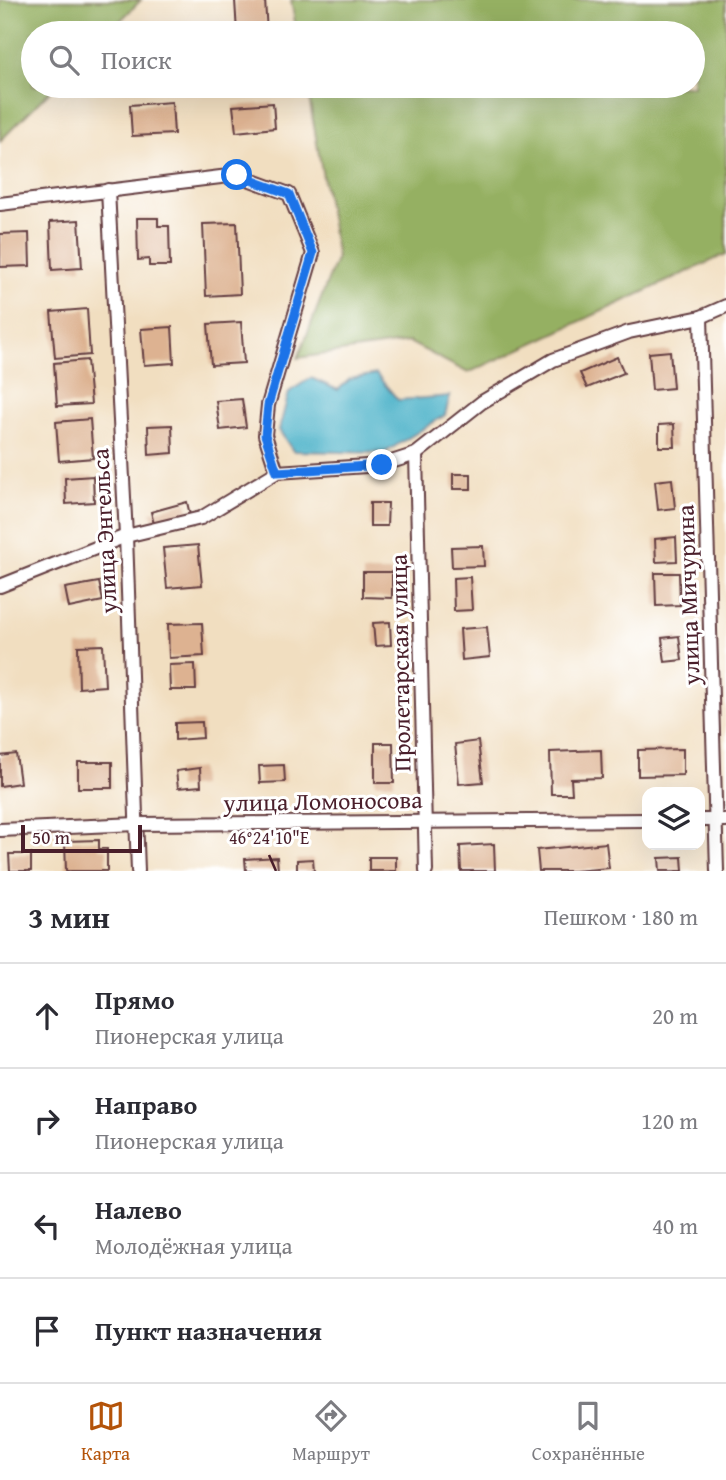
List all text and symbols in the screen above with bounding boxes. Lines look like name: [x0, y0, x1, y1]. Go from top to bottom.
search box: [21, 21, 705, 98]
text: Поиск: [101, 40, 172, 79]
icon: search: [45, 41, 83, 79]
route start: [221, 159, 252, 190]
street label: улица Энгельса: [82, 447, 126, 616]
route end: [366, 449, 397, 480]
street label: улица Мичурина: [667, 503, 709, 687]
street label: Пролетарская улица: [381, 553, 419, 772]
street label: улица Ломоносова: [222, 782, 423, 820]
map controls: [642, 787, 705, 850]
button: layers: [642, 787, 705, 850]
scale bar: [21, 822, 142, 854]
text: 50 m: [32, 823, 70, 851]
text: 46°24'10"E: [229, 824, 309, 851]
text: 3 мин: [28, 895, 110, 939]
text: Пешком · 180 m: [544, 900, 698, 933]
text: Прямо: [95, 980, 175, 1019]
icon: ahead: [28, 997, 66, 1035]
text: 20 m: [652, 999, 698, 1032]
text: Пионерская улица: [95, 1019, 284, 1052]
text: Направо: [95, 1085, 197, 1124]
icon: right: [28, 1102, 66, 1140]
text: 120 m: [641, 1104, 698, 1137]
text: Пионерская улица: [95, 1124, 284, 1157]
text: Налево: [95, 1190, 182, 1229]
icon: left: [28, 1207, 66, 1245]
text: 40 m: [652, 1209, 698, 1242]
text: Молодёжная улица: [95, 1229, 292, 1262]
text: Пункт назначения: [95, 1311, 322, 1350]
icon: arrive: [28, 1312, 66, 1350]
tab: Карта: [81, 1397, 130, 1467]
tab: Маршрут: [292, 1397, 370, 1467]
tab: Сохранённые: [532, 1397, 645, 1467]

